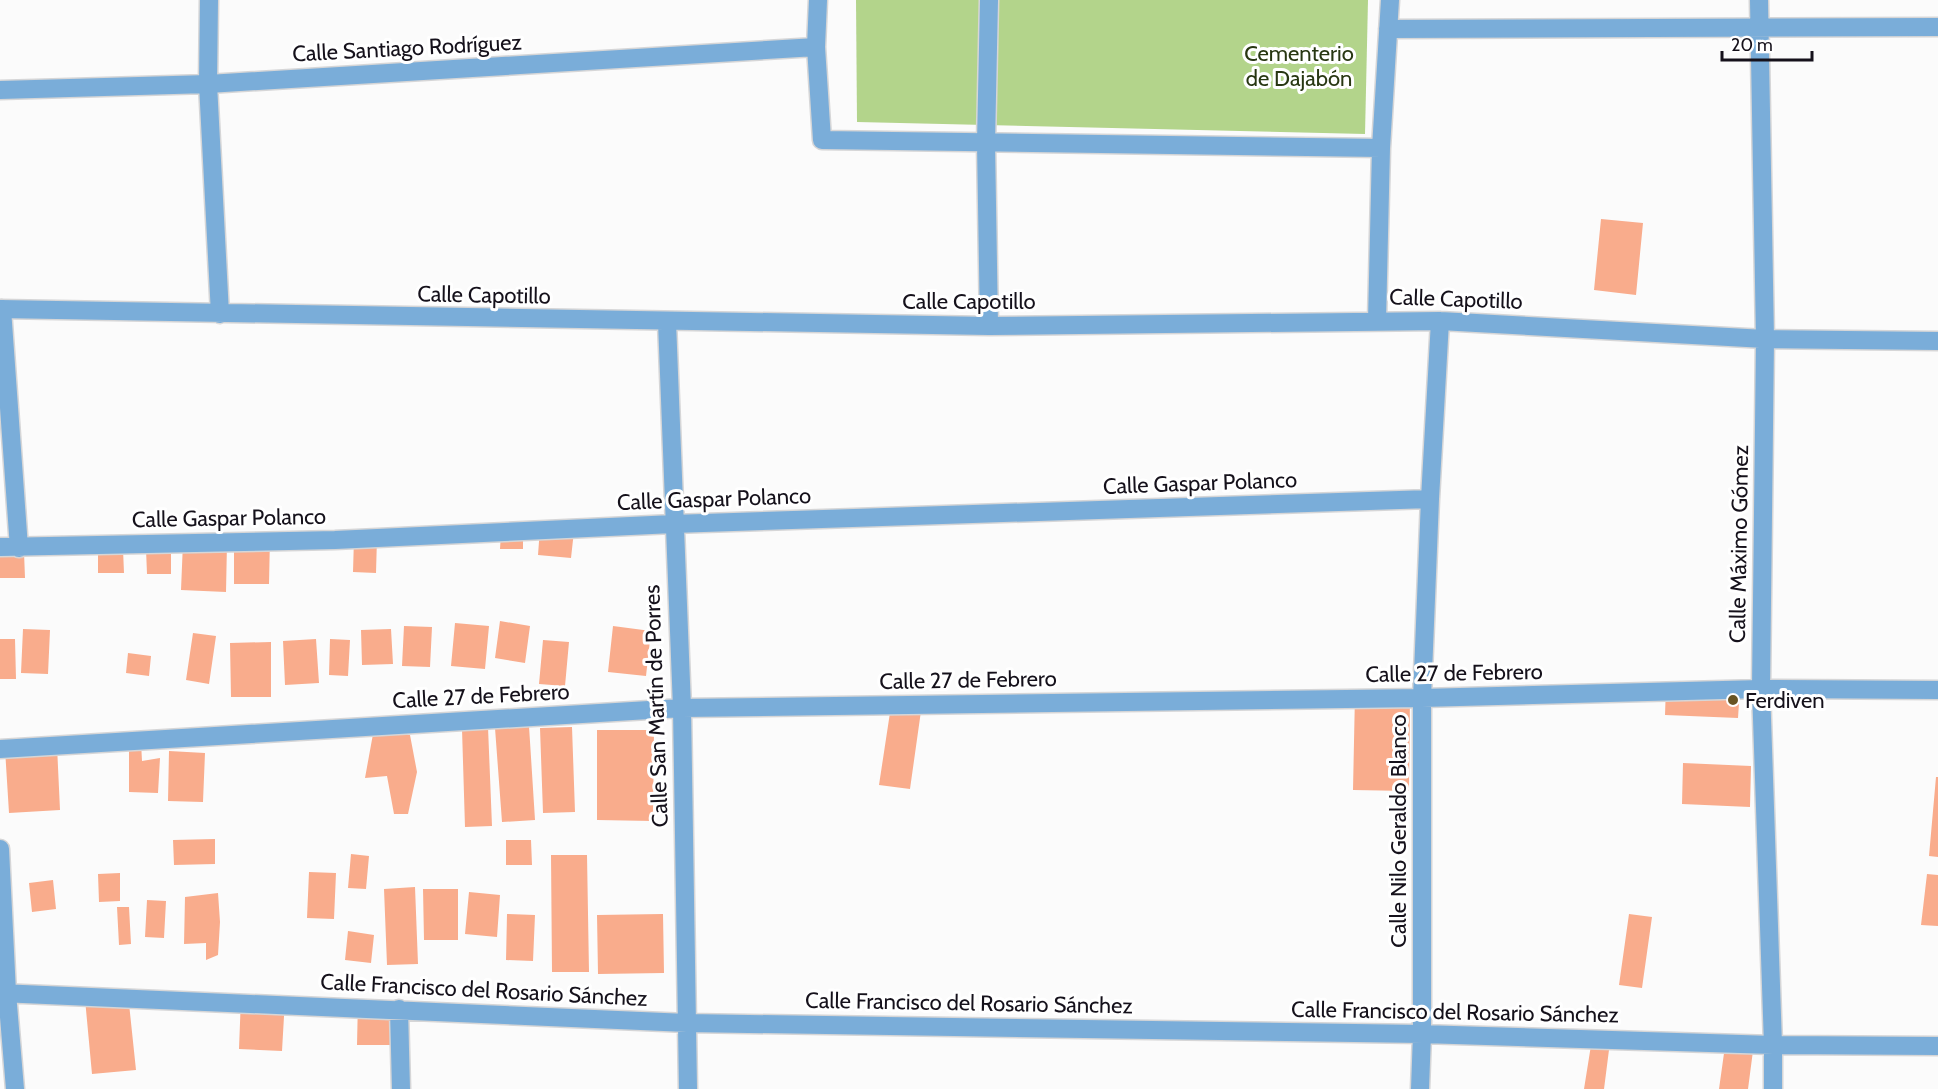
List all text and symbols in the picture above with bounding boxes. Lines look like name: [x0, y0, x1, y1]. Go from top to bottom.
scale bar: [1722, 24, 1812, 62]
street label: Calle Santiago Rodríguez: [292, 29, 522, 67]
text: 20 m: [1731, 34, 1773, 56]
park label: Cementerio de Dajabón: [1244, 40, 1354, 92]
street label: Calle Capotillo: [417, 280, 551, 310]
street label: Calle Capotillo: [1389, 283, 1523, 315]
street label: Calle Capotillo: [902, 288, 1036, 315]
street label: Calle Máximo Gómez: [1724, 445, 1754, 643]
street label: Calle Gaspar Polanco: [1103, 466, 1297, 500]
street label: Calle Gaspar Polanco: [617, 482, 811, 516]
street label: Calle Gaspar Polanco: [132, 503, 326, 533]
street label: Calle San Martín de Porres: [638, 584, 674, 828]
street label: Calle 27 de Febrero: [1365, 658, 1543, 688]
street label: Calle 27 de Febrero: [879, 665, 1057, 695]
street label: Calle 27 de Febrero: [392, 678, 570, 714]
place label: Ferdiven: [1745, 687, 1825, 714]
marker: Ferdiven: [1726, 693, 1740, 707]
street label: Calle Nilo Geraldo Blanco: [1385, 714, 1412, 948]
street label: Calle Francisco del Rosario Sánchez: [320, 968, 648, 1012]
street label: Calle Francisco del Rosario Sánchez: [805, 987, 1133, 1019]
street label: Calle Francisco del Rosario Sánchez: [1291, 996, 1619, 1028]

